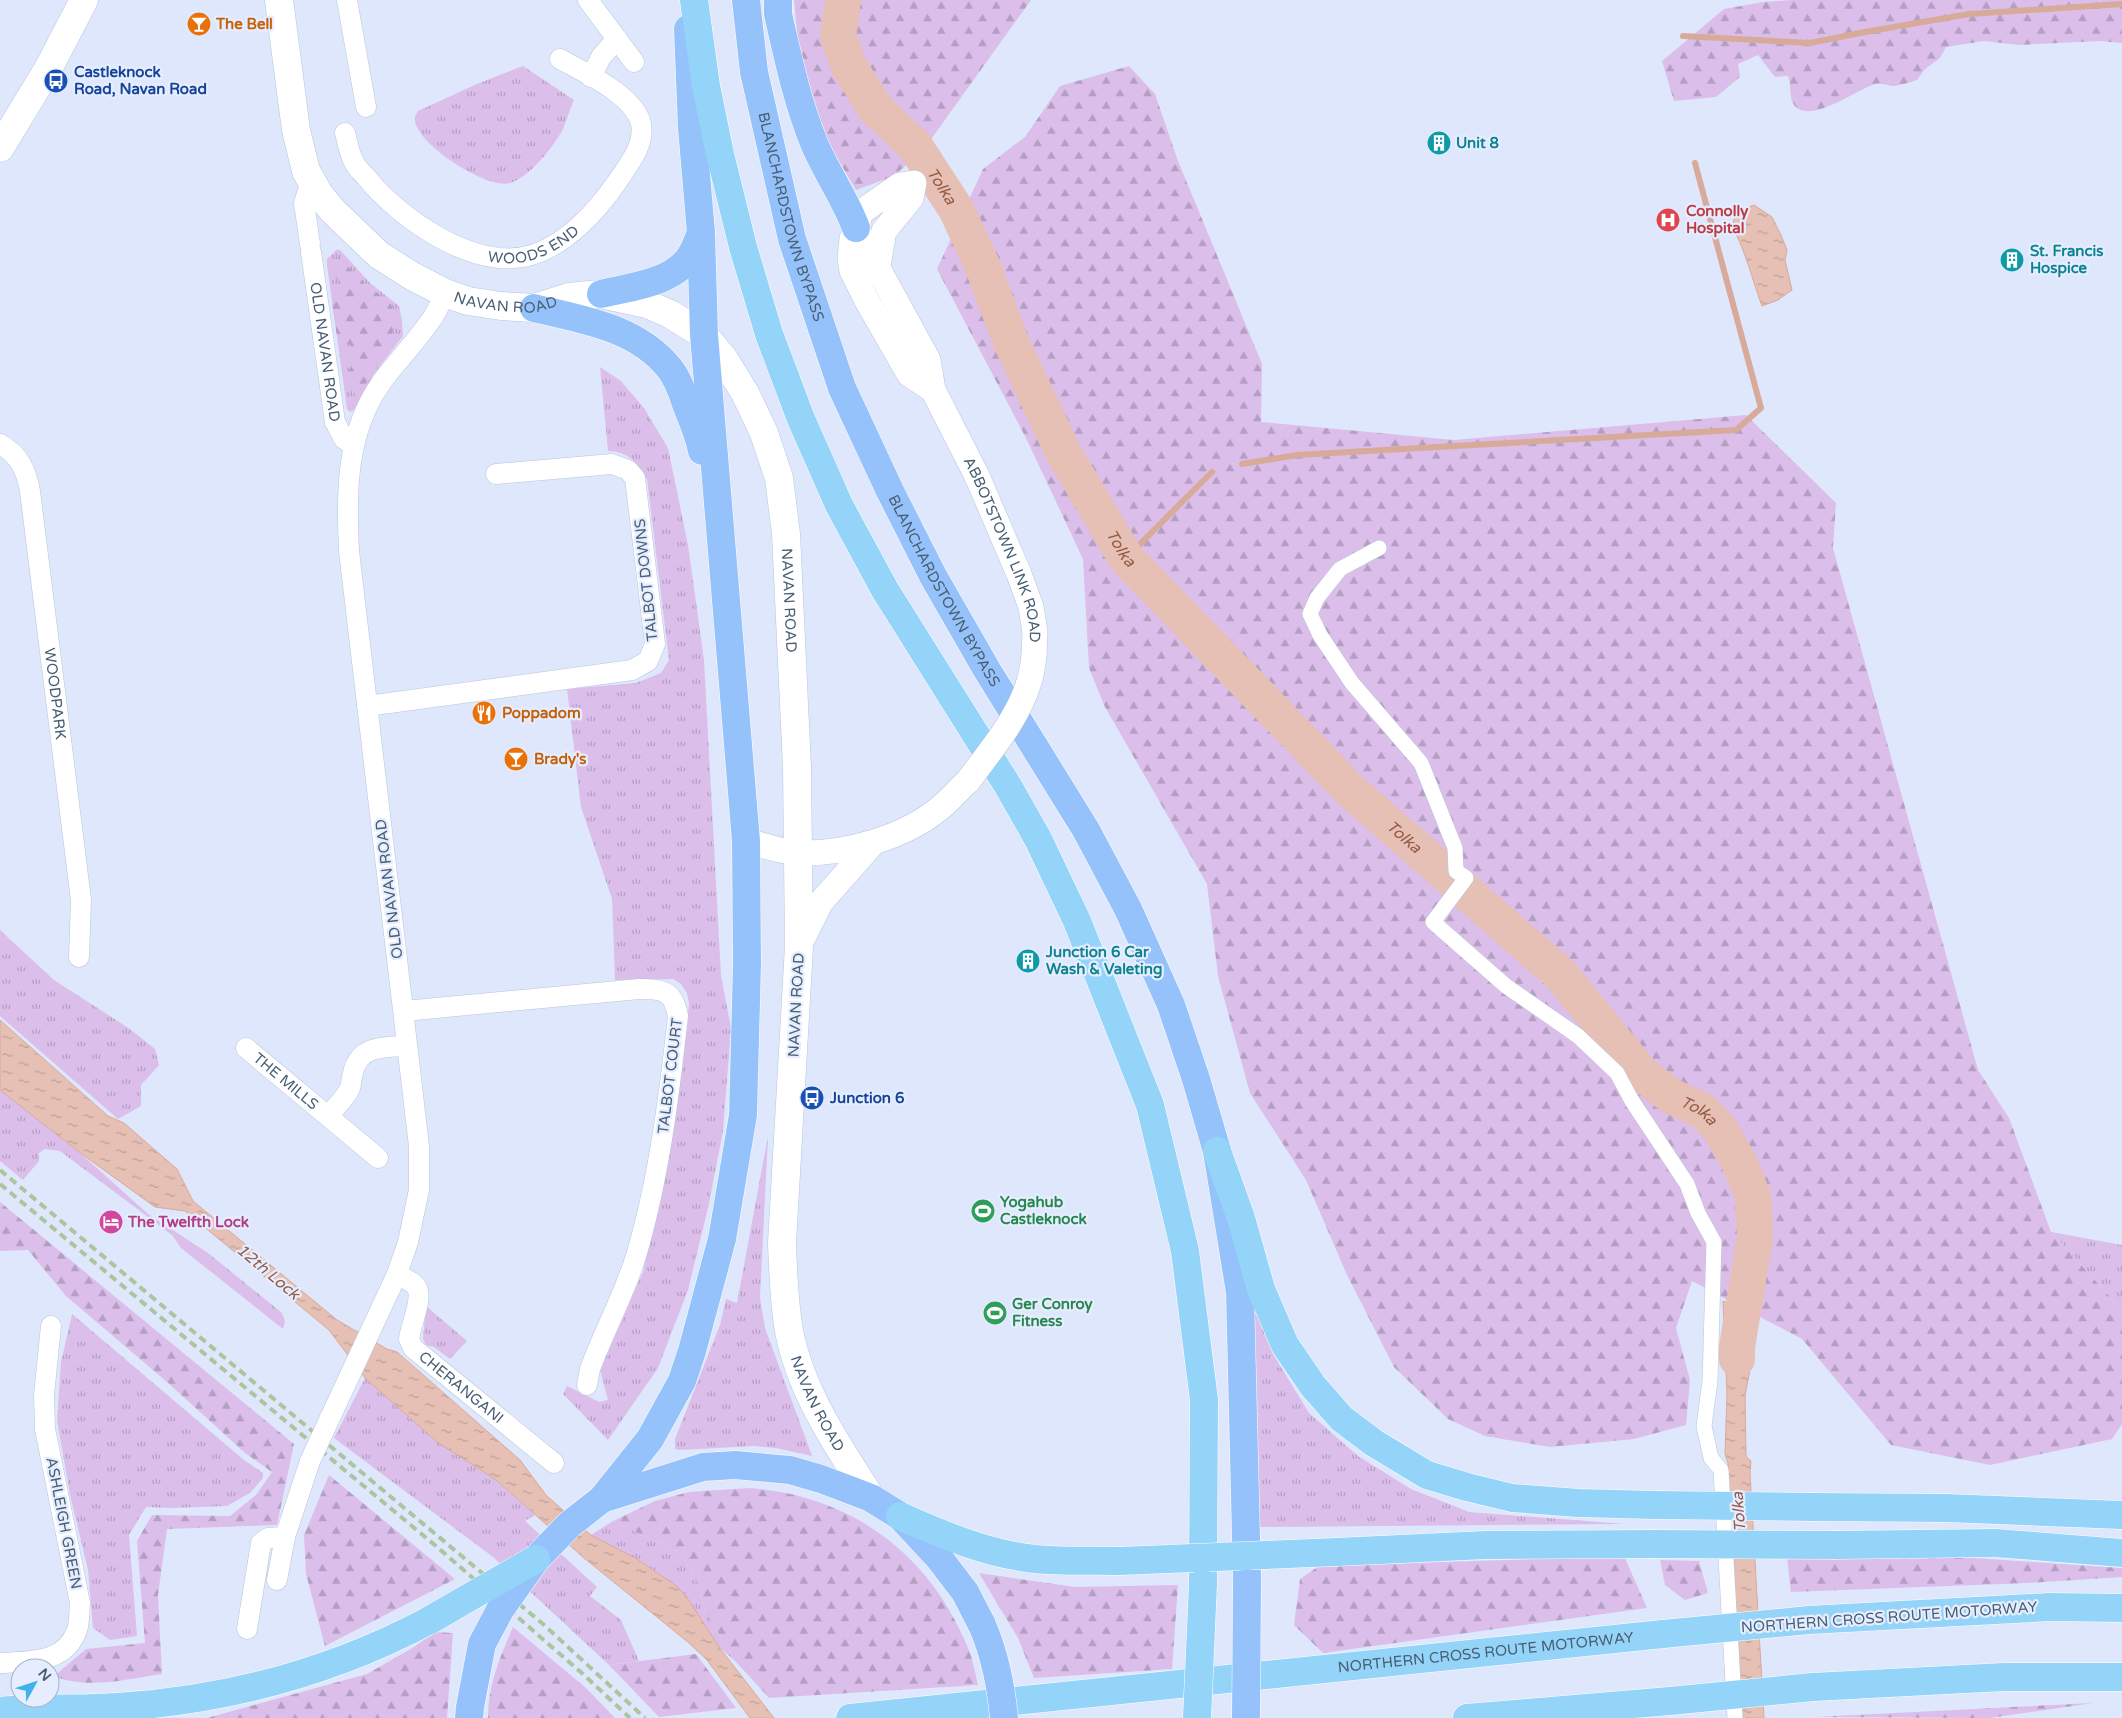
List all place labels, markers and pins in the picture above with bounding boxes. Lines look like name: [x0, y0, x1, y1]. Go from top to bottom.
bar icon: The Bell: [186, 11, 212, 37]
place label: The Bell: [215, 15, 273, 33]
place label: Castleknock Road, Navan Road: [74, 63, 207, 98]
bus stop icon: Castleknock Road, Navan Road: [43, 68, 69, 94]
building icon: Unit 8: [1426, 130, 1452, 156]
place label: Unit 8: [1456, 134, 1500, 152]
place label: Connolly Hospital: [1686, 202, 1748, 238]
hospital icon: Connolly Hospital: [1655, 207, 1681, 233]
place label: St. Francis Hospice: [2030, 242, 2103, 278]
building icon: St. Francis Hospice: [1999, 247, 2025, 273]
restaurant icon: Poppadom: [471, 700, 497, 726]
place label: Poppadom: [502, 704, 581, 723]
bar icon: Brady's: [503, 746, 529, 772]
place label: Brady's: [534, 750, 587, 769]
place label: Junction 6 Car Wash & Valeting: [1045, 943, 1162, 979]
building icon: Junction 6 Car Wash & Valeting: [1015, 948, 1041, 974]
bus stop icon: Junction 6: [799, 1085, 825, 1111]
place label: Junction 6: [829, 1089, 904, 1107]
place label: Yogahub Castleknock: [1000, 1193, 1087, 1228]
sports icon: Yogahub Castleknock: [970, 1198, 996, 1224]
hotel icon: The Twelfth Lock: [98, 1209, 124, 1235]
place label: The Twelfth Lock: [127, 1213, 249, 1231]
place label: Ger Conroy Fitness: [1012, 1295, 1093, 1330]
sports icon: Ger Conroy Fitness: [982, 1300, 1008, 1326]

